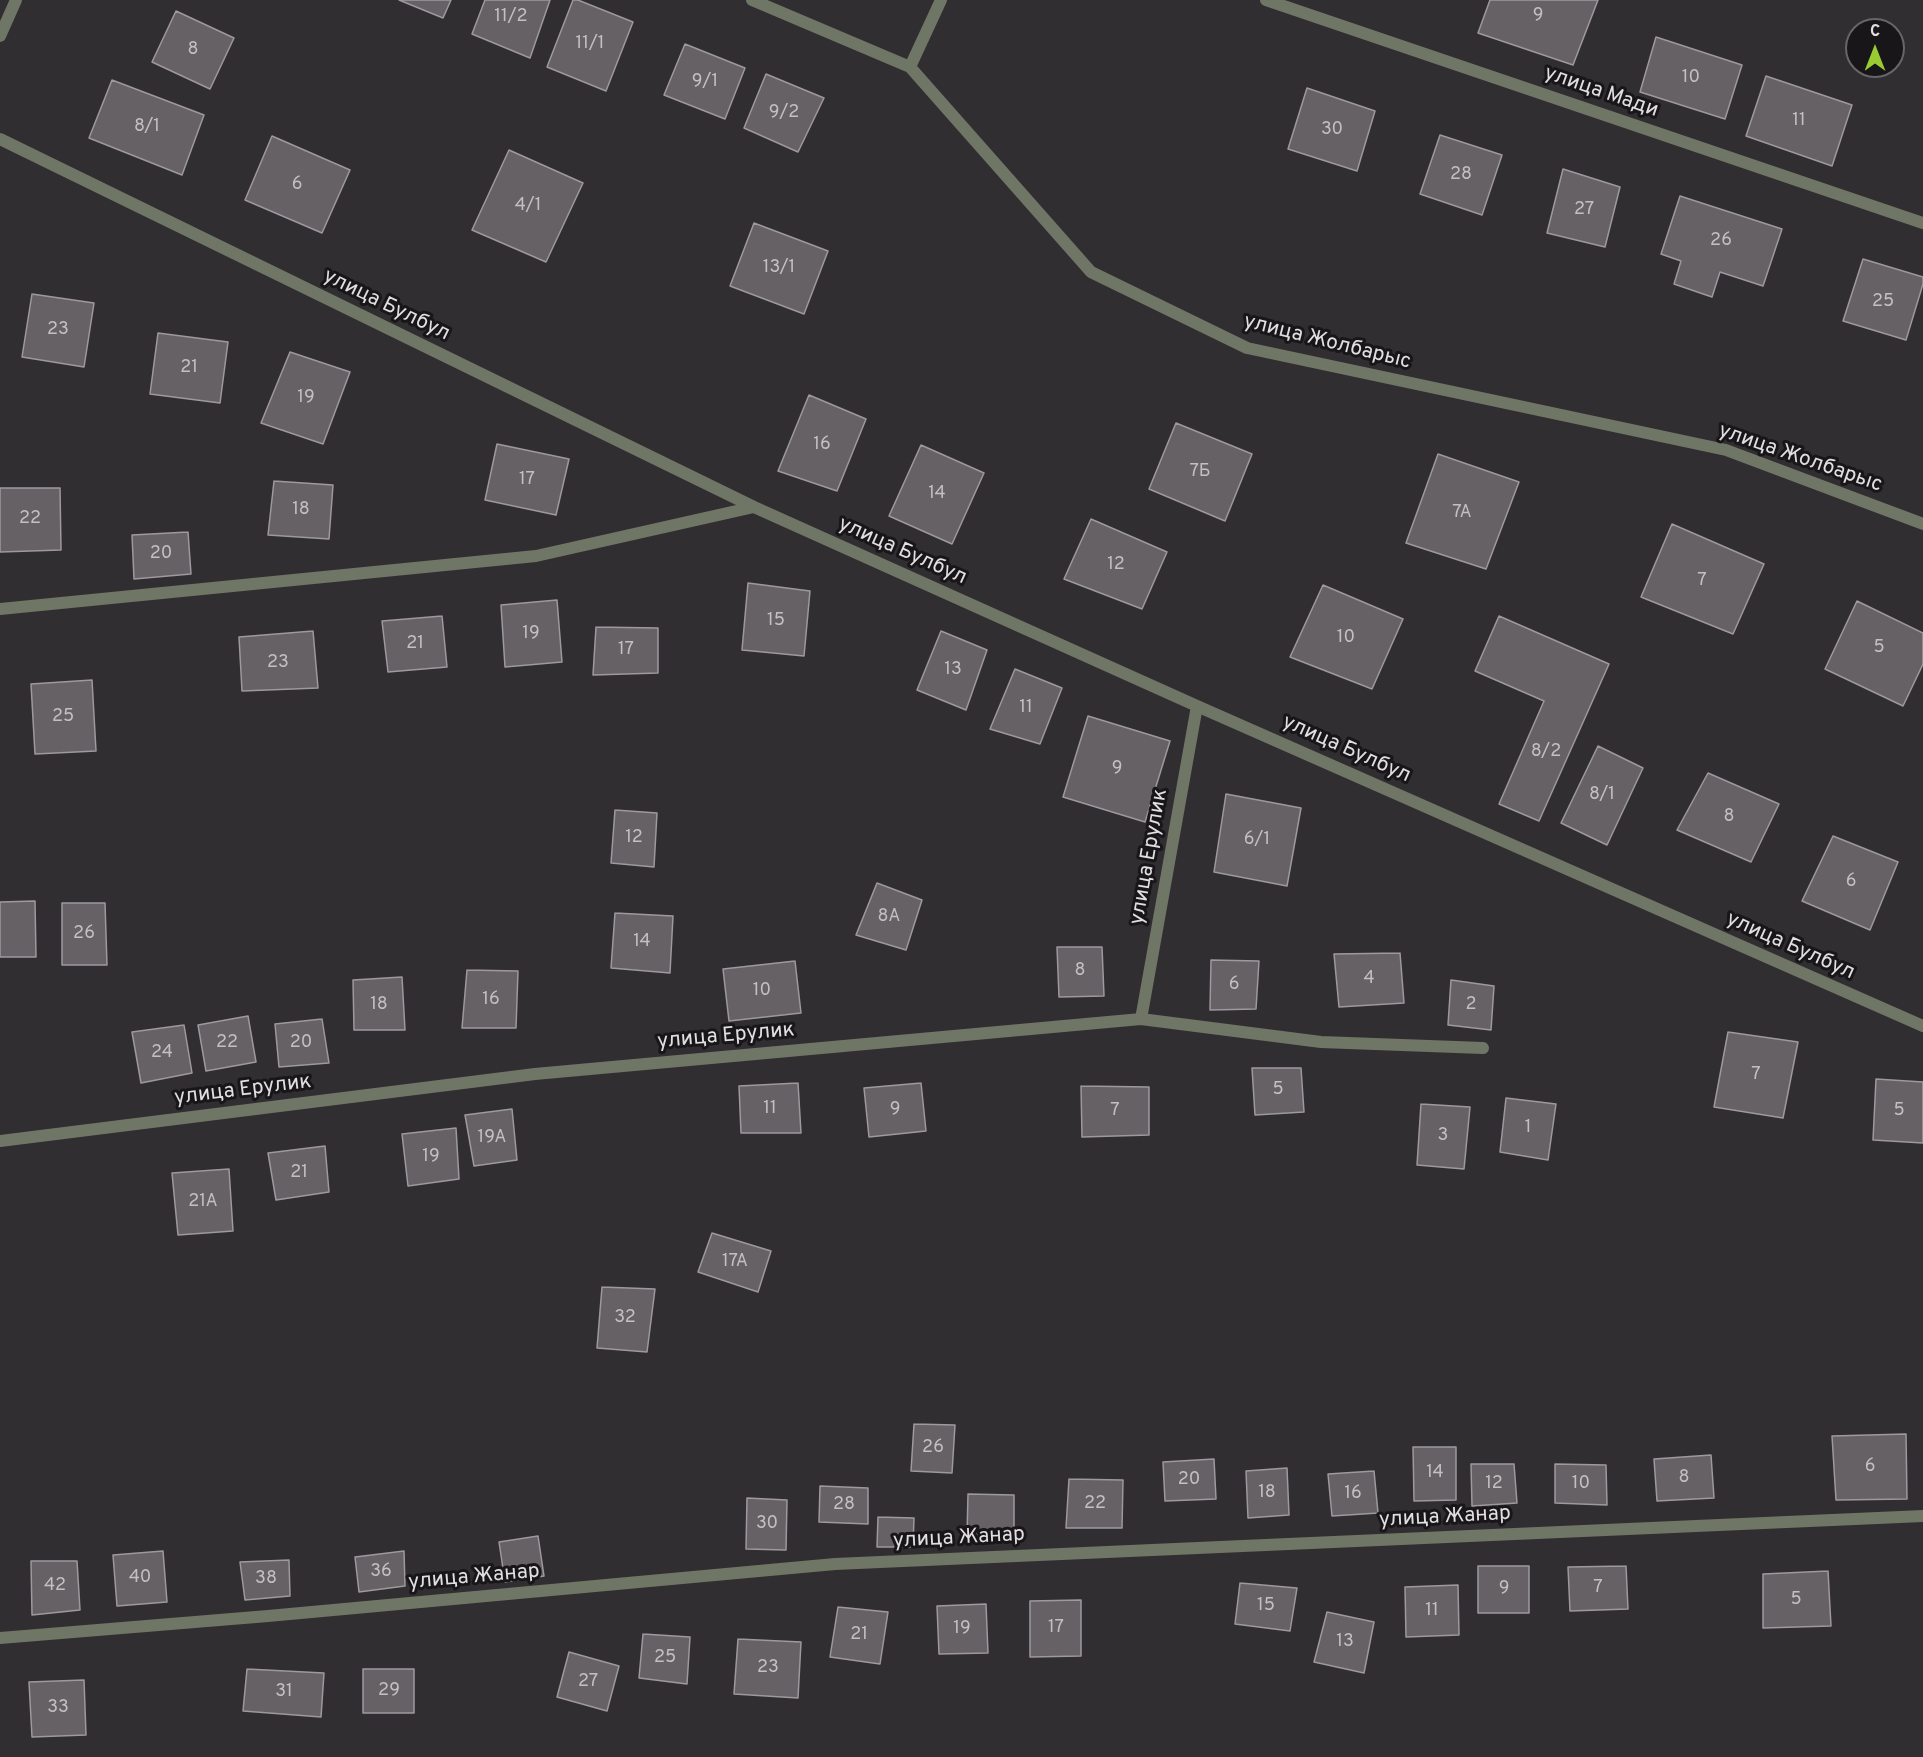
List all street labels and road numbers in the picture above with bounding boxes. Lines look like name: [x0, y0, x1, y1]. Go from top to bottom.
street label: улица Мади: [1541, 62, 1661, 124]
street label: улица Булбул: [318, 264, 454, 348]
street label: улица Жолбарыс: [1241, 310, 1413, 376]
street label: улица Жолбарыс: [1715, 419, 1885, 499]
street label: улица Булбул: [834, 512, 970, 592]
street label: улица Булбул: [1278, 710, 1414, 790]
street label: улица Ерулик: [1126, 787, 1174, 927]
street label: улица Булбул: [1722, 907, 1858, 987]
street label: улица Ерулик: [656, 1018, 796, 1056]
street label: улица Ерулик: [173, 1070, 313, 1112]
street label: улица Жанар: [1378, 1502, 1512, 1534]
street label: улица Жанар: [892, 1523, 1026, 1555]
street label: улица Жанар: [407, 1560, 541, 1596]

